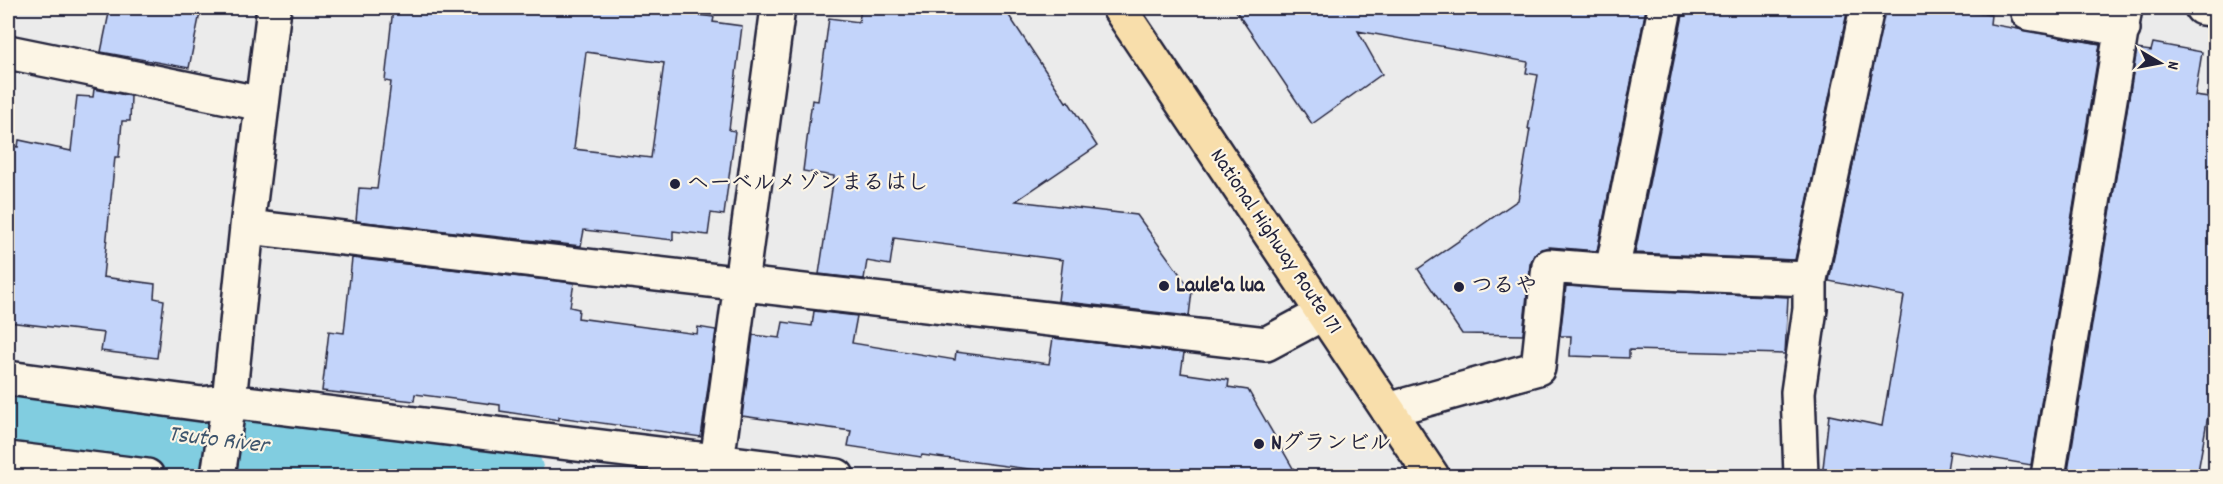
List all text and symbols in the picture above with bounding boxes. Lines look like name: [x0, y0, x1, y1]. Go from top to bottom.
north arrow: [2130, 33, 2190, 93]
text: N: [2160, 59, 2184, 71]
street label: National Highway Route 171: [1201, 143, 1349, 341]
place label: ヘーベルメゾンまるはし: [687, 169, 929, 200]
marker: ヘーベルメゾンまるはし: [668, 177, 682, 191]
place label: Laule'a lua: [1176, 271, 1265, 302]
place label: つるや: [1471, 272, 1537, 303]
marker: Laule'a lua: [1157, 279, 1171, 293]
marker: つるや: [1452, 280, 1466, 294]
water label: Tsuto River: [166, 418, 273, 464]
place label: Nグランビル: [1271, 429, 1391, 460]
marker: Nグランビル: [1252, 437, 1266, 451]

